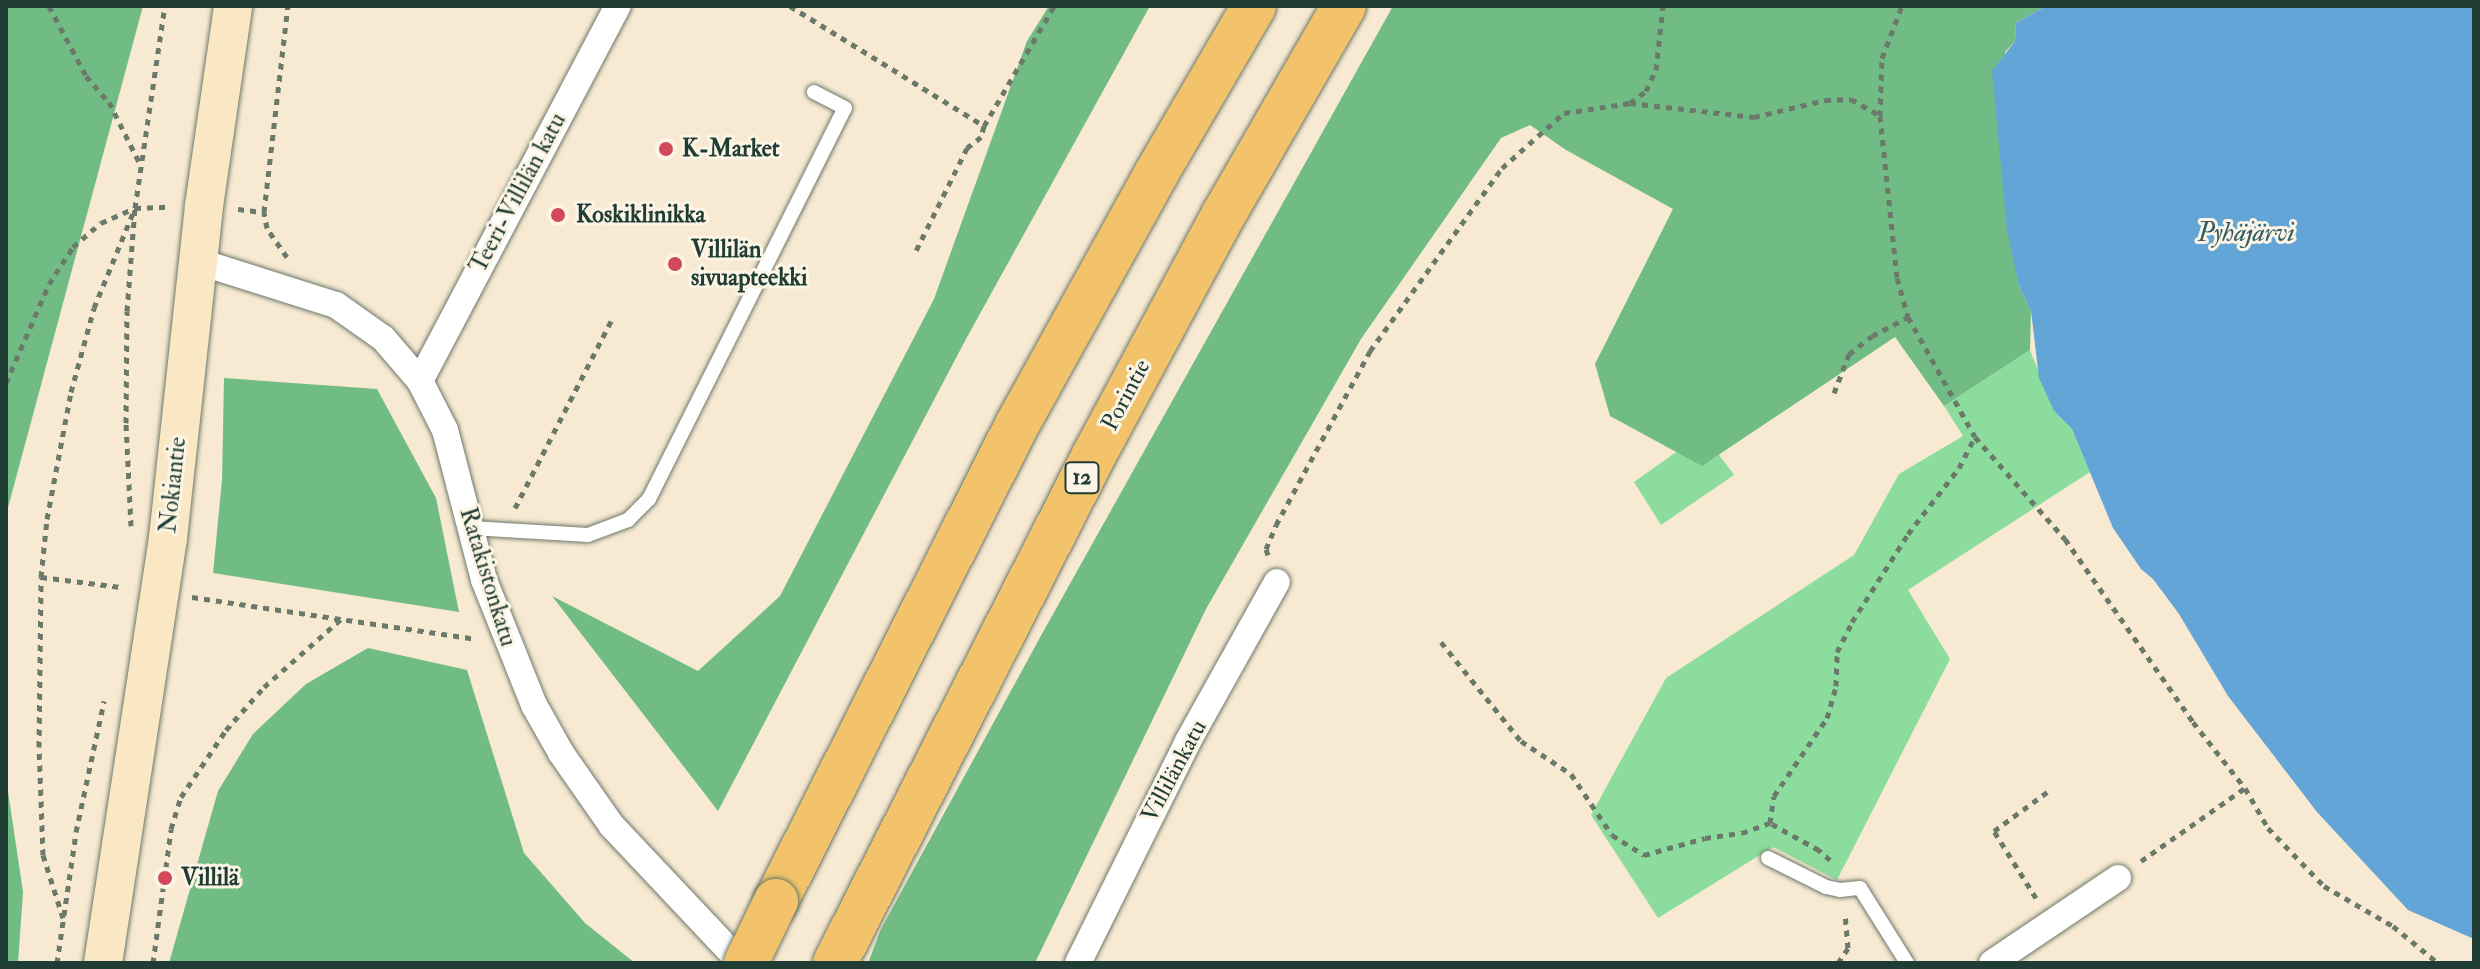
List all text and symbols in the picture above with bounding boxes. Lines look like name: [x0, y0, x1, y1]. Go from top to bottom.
street label: Teeri-Villilän katu: [464, 108, 572, 278]
place label: K-Market: [682, 135, 780, 163]
marker: K-Market: [657, 140, 675, 158]
place label: Koskiklinikka: [576, 201, 705, 229]
marker: Koskiklinikka: [547, 204, 569, 226]
water label: Pyhäjärvi: [2197, 218, 2295, 250]
place label: Villilän sivuapteekki: [691, 236, 807, 292]
marker: Villilän sivuapteekki: [666, 255, 684, 273]
street label: Porintie: [1095, 354, 1157, 436]
street label: Nokiantie: [154, 436, 192, 534]
road number: 12: [1064, 460, 1100, 496]
street label: Ratakistonkatu: [453, 504, 523, 650]
street label: Villilänkatu: [1135, 715, 1213, 827]
place label: Villilä: [181, 864, 239, 892]
marker: Villilä: [156, 869, 174, 887]

